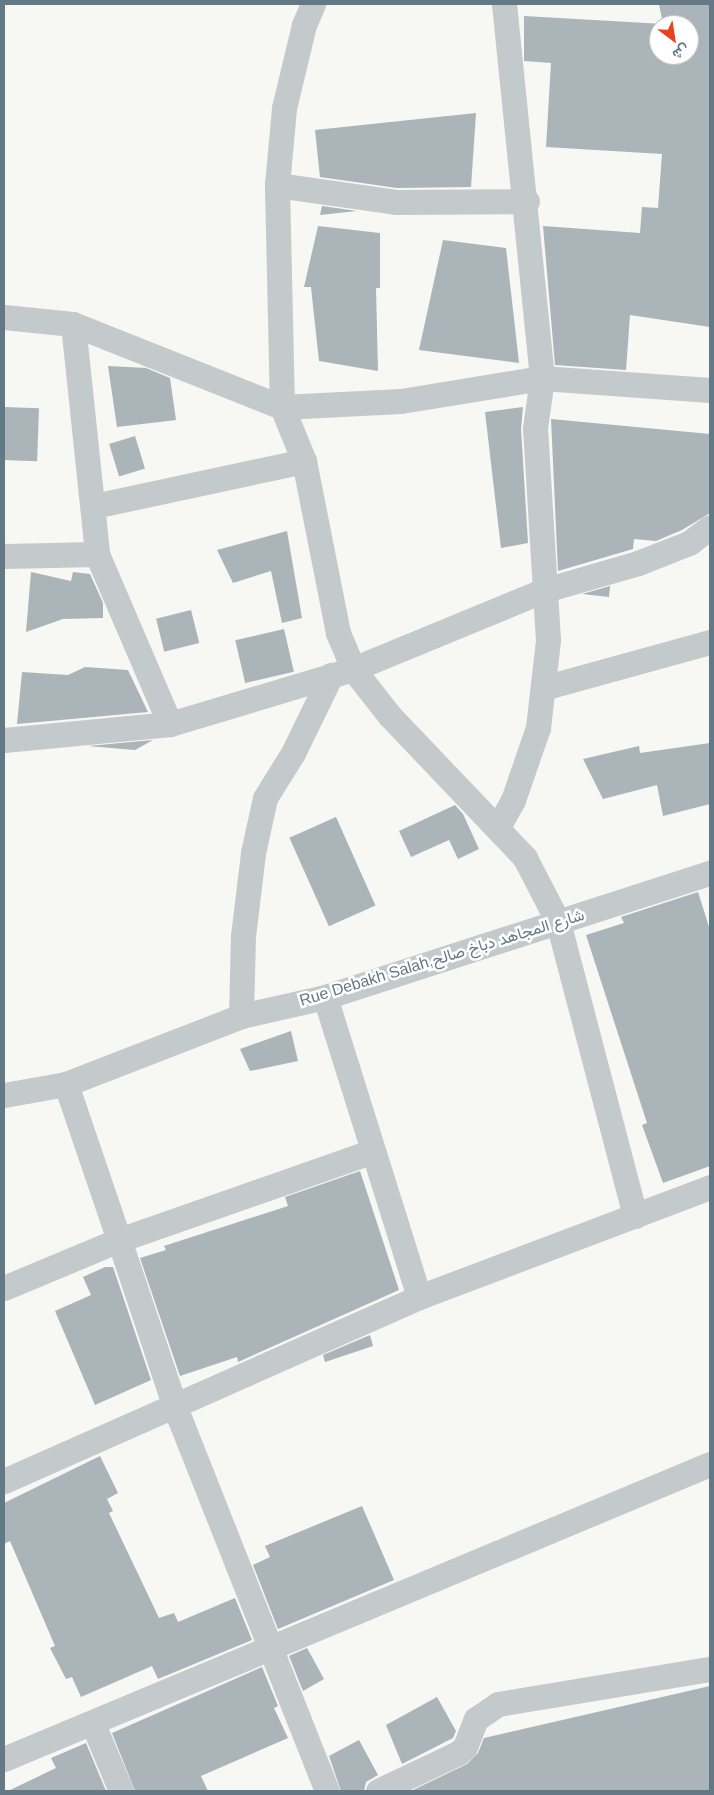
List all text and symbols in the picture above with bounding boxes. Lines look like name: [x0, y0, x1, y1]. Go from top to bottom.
north arrow: [649, 15, 699, 65]
text: ش: [670, 41, 693, 63]
street label: Rue Debakh Salah,شارع المجاهد دباخ صالح: [297, 905, 587, 1011]

